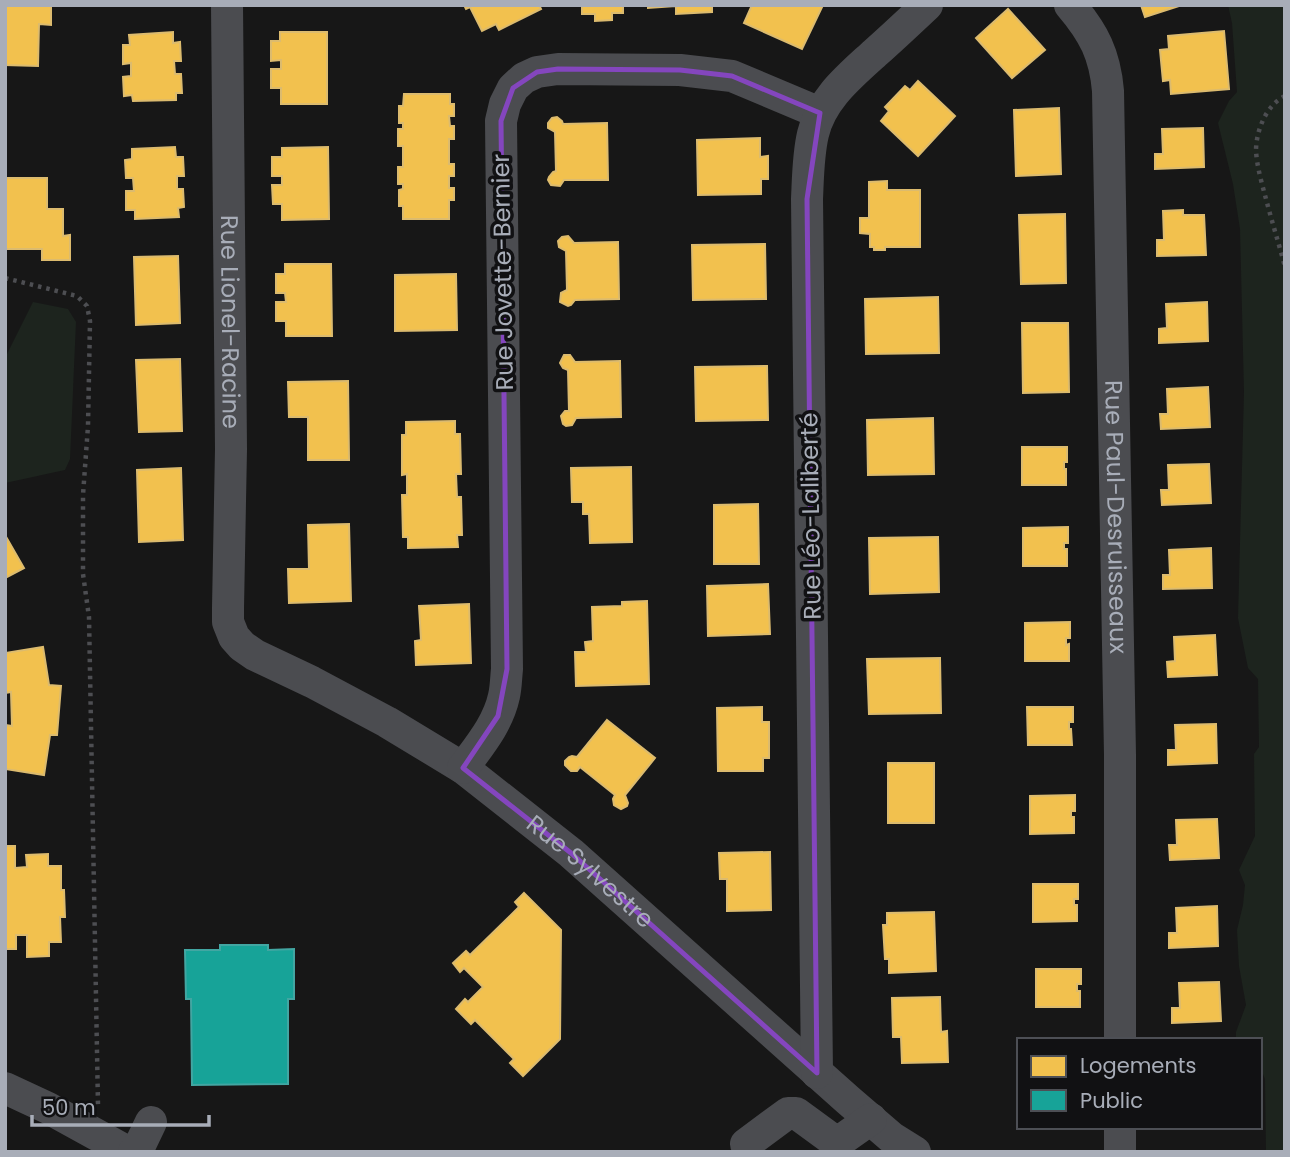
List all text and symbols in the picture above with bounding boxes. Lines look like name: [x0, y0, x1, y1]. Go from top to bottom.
street label: Rue Jovette-Bernier: [484, 153, 521, 391]
street label: Rue Lionel-Racine: [213, 215, 248, 429]
street label: Rue Paul-Desruisseaux: [1097, 380, 1135, 655]
street label: Rue Léo-Laliberté: [792, 412, 829, 620]
street label: Rue Sylvestre: [520, 807, 661, 935]
legend: [1017, 1038, 1262, 1129]
text: Logements: [1080, 1051, 1196, 1080]
scale bar: [32, 1084, 208, 1128]
text: Public: [1080, 1086, 1143, 1115]
text: 50 m: [42, 1093, 96, 1122]

